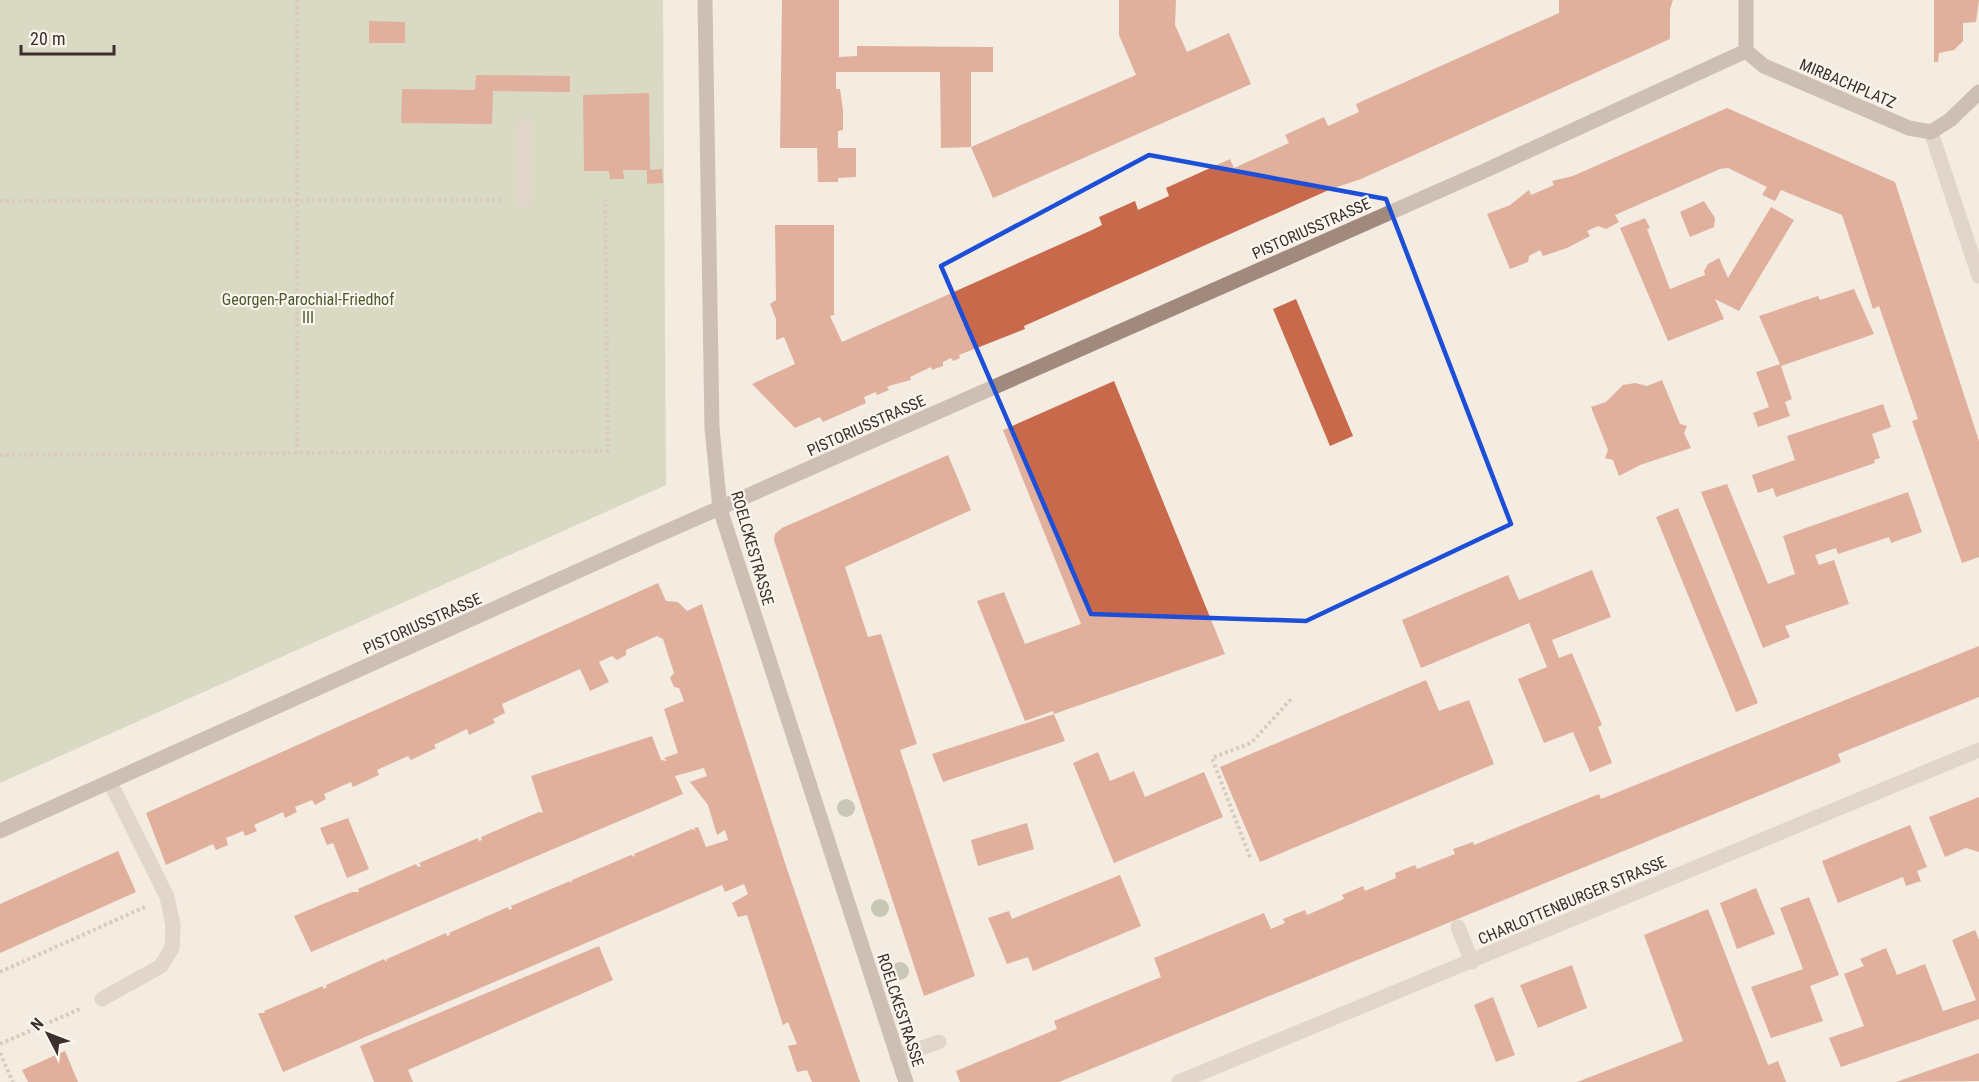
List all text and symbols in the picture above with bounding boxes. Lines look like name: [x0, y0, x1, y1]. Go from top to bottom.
scale bar: [21, 18, 114, 56]
text: 20 m: [30, 28, 65, 49]
street label: MIRBACHPLATZ: [1797, 55, 1899, 112]
street label: PISTORIUSSTRASSE: [1249, 194, 1373, 263]
park label: Georgen-Parochial-Friedhof III: [222, 290, 394, 327]
street label: PISTORIUSSTRASSE: [804, 391, 928, 460]
street label: ROELCKESTRASSE: [727, 489, 778, 607]
street label: PISTORIUSSTRASSE: [360, 589, 484, 658]
street label: CHARLOTTENBURGER STRASSE: [1475, 852, 1669, 949]
street label: ROELCKESTRASSE: [873, 951, 928, 1069]
north arrow: [18, 1004, 78, 1064]
text: N: [27, 1014, 48, 1034]

